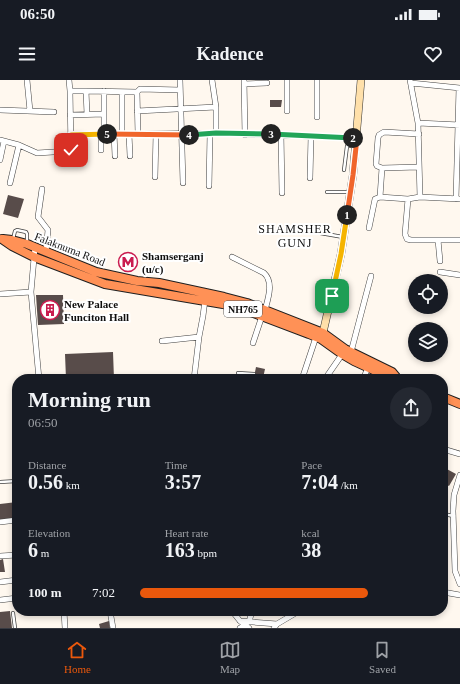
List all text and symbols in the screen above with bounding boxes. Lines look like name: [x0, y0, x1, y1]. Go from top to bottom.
text: 06:50: [20, 6, 55, 22]
icon: menu: [16, 43, 38, 65]
icon: heart: [422, 43, 444, 65]
text: Kadence: [197, 44, 264, 64]
pin: 5: [97, 124, 117, 144]
pin: 3: [261, 124, 281, 144]
pin: 4: [179, 125, 199, 145]
text: 5: [104, 128, 110, 140]
text: 3: [268, 128, 274, 140]
pin: 2: [343, 128, 363, 148]
text: 4: [186, 129, 192, 141]
text: 2: [350, 132, 356, 144]
pin: [54, 133, 88, 167]
icon: check: [60, 139, 82, 161]
pin: 1: [337, 205, 357, 225]
text: 1: [344, 209, 350, 221]
district label: SHAMSHER GUNJ: [258, 222, 332, 250]
street label: Falaknuma Road: [33, 230, 108, 268]
place label: Shamserganj (u/c): [142, 250, 204, 276]
metro station icon: Shamserganj (u/c): [117, 251, 139, 273]
map controls: [408, 274, 448, 362]
button: locate: [408, 274, 448, 314]
pin: [315, 279, 349, 313]
icon: arrive: [321, 285, 343, 307]
place label: New Palace Funciton Hall: [64, 298, 129, 323]
building icon: New Palace Funciton Hall: [39, 299, 61, 321]
road number: NH765: [224, 301, 262, 317]
button: layers: [408, 322, 448, 362]
text: Morning run: [28, 387, 151, 412]
button: share: [390, 387, 432, 429]
text: 06:50: [28, 415, 58, 430]
text: Distance: [28, 459, 66, 471]
text: Time: [165, 459, 187, 471]
text: Pace: [301, 459, 322, 471]
text: 0.56: [28, 471, 63, 493]
text: 3:57: [165, 471, 201, 493]
text: 7:04: [301, 471, 338, 493]
text: km: [63, 479, 80, 491]
text: /km: [338, 479, 358, 491]
text: Elevation: [28, 527, 70, 539]
text: Heart rate: [165, 527, 208, 539]
text: kcal: [301, 527, 320, 539]
text: 6: [28, 539, 38, 561]
text: 163: [165, 539, 195, 561]
text: 38: [301, 539, 321, 561]
text: m: [38, 547, 49, 559]
text: bpm: [195, 547, 217, 559]
text: 100 m: [28, 585, 62, 600]
text: 7:02: [92, 585, 115, 600]
tab: Home: [64, 639, 91, 675]
tab: Map: [219, 639, 241, 675]
tab: Saved: [369, 639, 396, 675]

